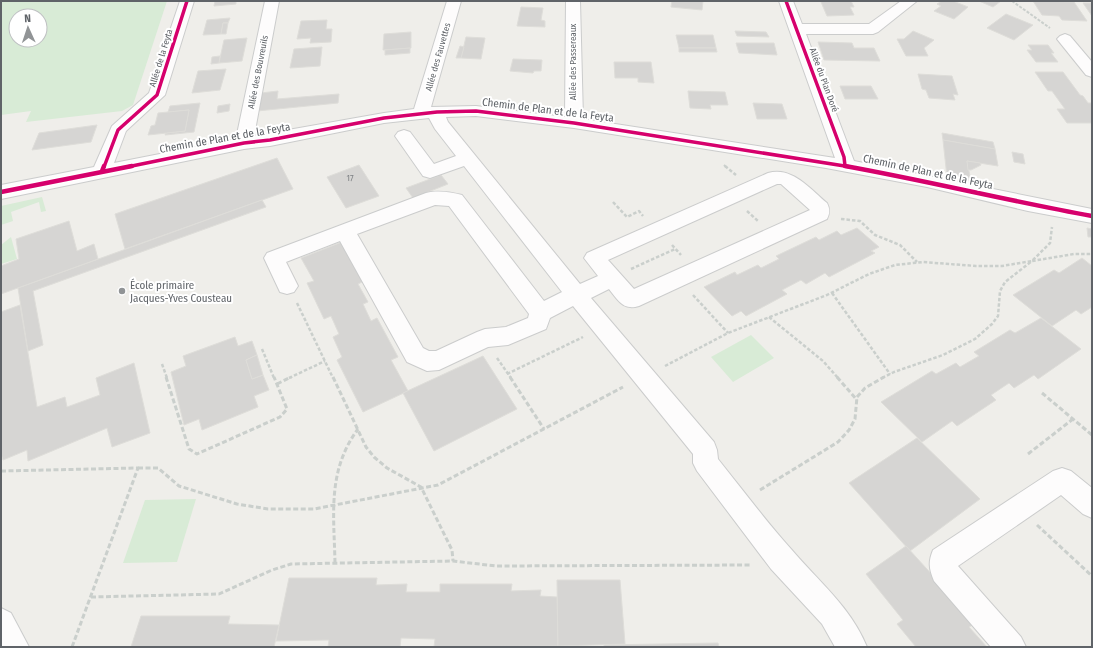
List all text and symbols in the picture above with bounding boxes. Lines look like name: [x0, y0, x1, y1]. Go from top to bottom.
north arrow: [8, 8, 48, 48]
text: N: [24, 12, 31, 25]
street label: Allée des Fauvettes: [423, 22, 453, 92]
street label: Allée des Passereaux: [568, 24, 578, 100]
street label: Allée de la Feyta: [147, 27, 175, 88]
street label: Allée des Bouvreuils: [246, 34, 270, 110]
street label: Allée du Plan Doré: [808, 47, 840, 114]
street label: Chemin de Plan et de la Feyta: [481, 95, 615, 125]
street label: Chemin de Plan et de la Feyta: [159, 120, 291, 156]
street label: Chemin de Plan et de la Feyta: [862, 152, 994, 192]
house number: 17: [346, 173, 354, 183]
place label: École primaire Jacques-Yves Cousteau: [130, 278, 232, 305]
marker: École primaire Jacques-Yves Cousteau: [117, 286, 127, 296]

